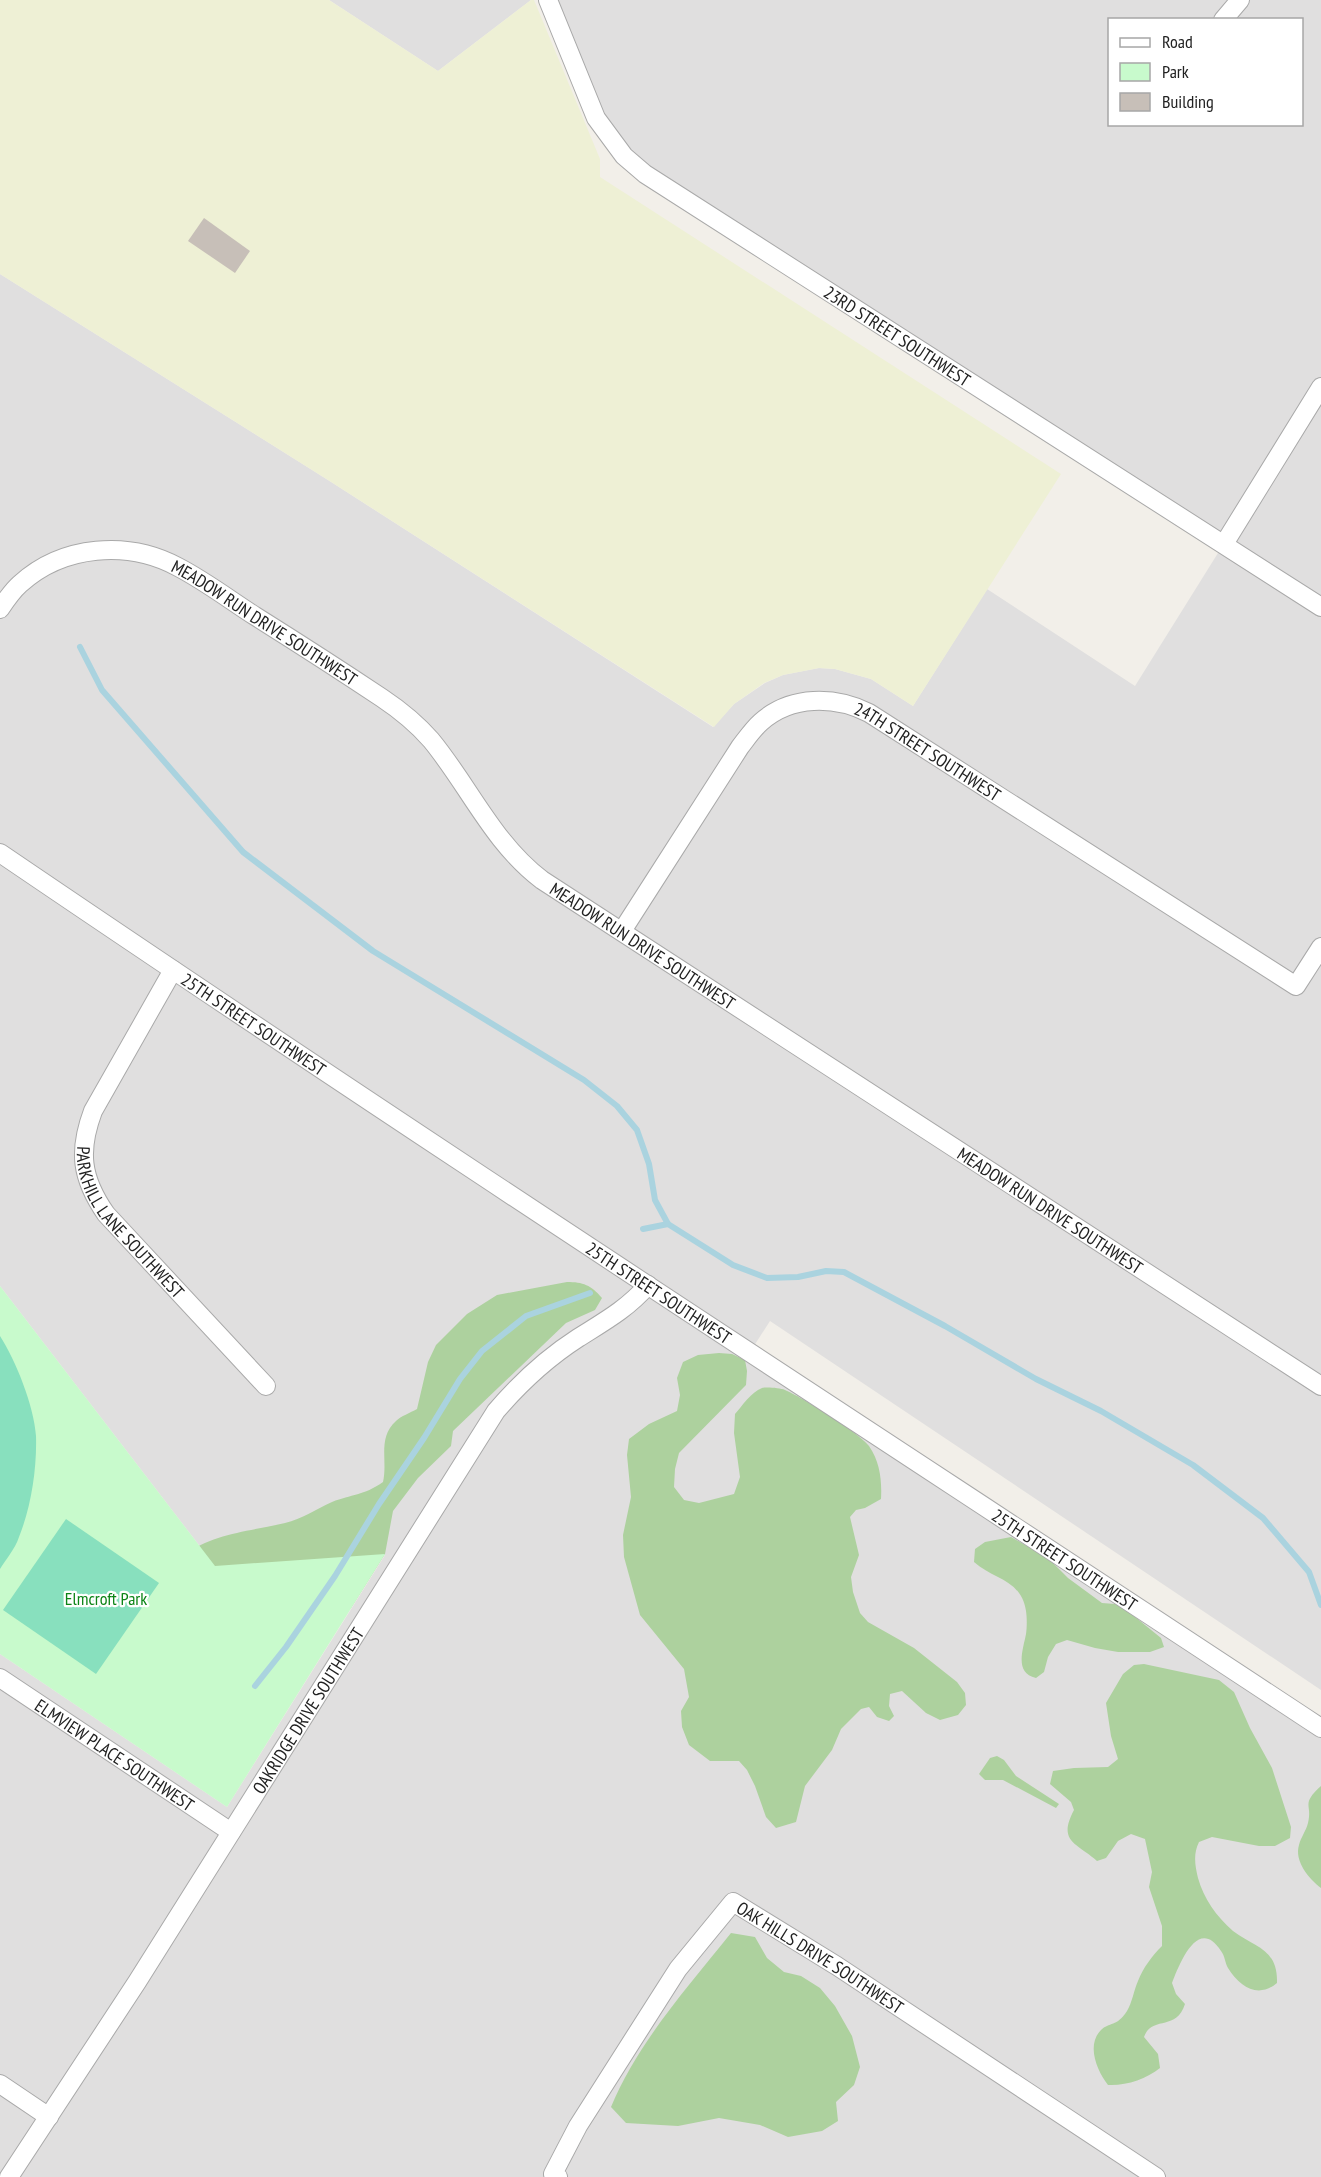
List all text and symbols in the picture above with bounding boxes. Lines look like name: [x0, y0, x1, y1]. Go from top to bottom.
legend: [1108, 18, 1303, 126]
text: Road: [1162, 30, 1193, 53]
text: Park: [1162, 60, 1189, 83]
text: Building: [1162, 90, 1214, 113]
street label: 23RD STREET SOUTHWEST: [820, 280, 975, 391]
street label: MEADOW RUN DRIVE SOUTHWEST: [168, 554, 362, 690]
street label: 24TH STREET SOUTHWEST: [851, 696, 1005, 806]
street label: MEADOW RUN DRIVE SOUTHWEST: [546, 877, 740, 1014]
street label: 25TH STREET SOUTHWEST: [177, 967, 331, 1081]
street label: MEADOW RUN DRIVE SOUTHWEST: [953, 1142, 1147, 1279]
street label: PARKHILL LANE SOUTHWEST: [72, 1146, 189, 1303]
street label: 25TH STREET SOUTHWEST: [582, 1236, 736, 1349]
street label: 25TH STREET SOUTHWEST: [988, 1503, 1142, 1616]
park label: Elmcroft Park: [65, 1587, 147, 1610]
street label: OAKRIDGE DRIVE SOUTHWEST: [247, 1623, 369, 1798]
street label: ELMVIEW PLACE SOUTHWEST: [31, 1693, 199, 1816]
street label: OAK HILLS DRIVE SOUTHWEST: [733, 1896, 908, 2018]

